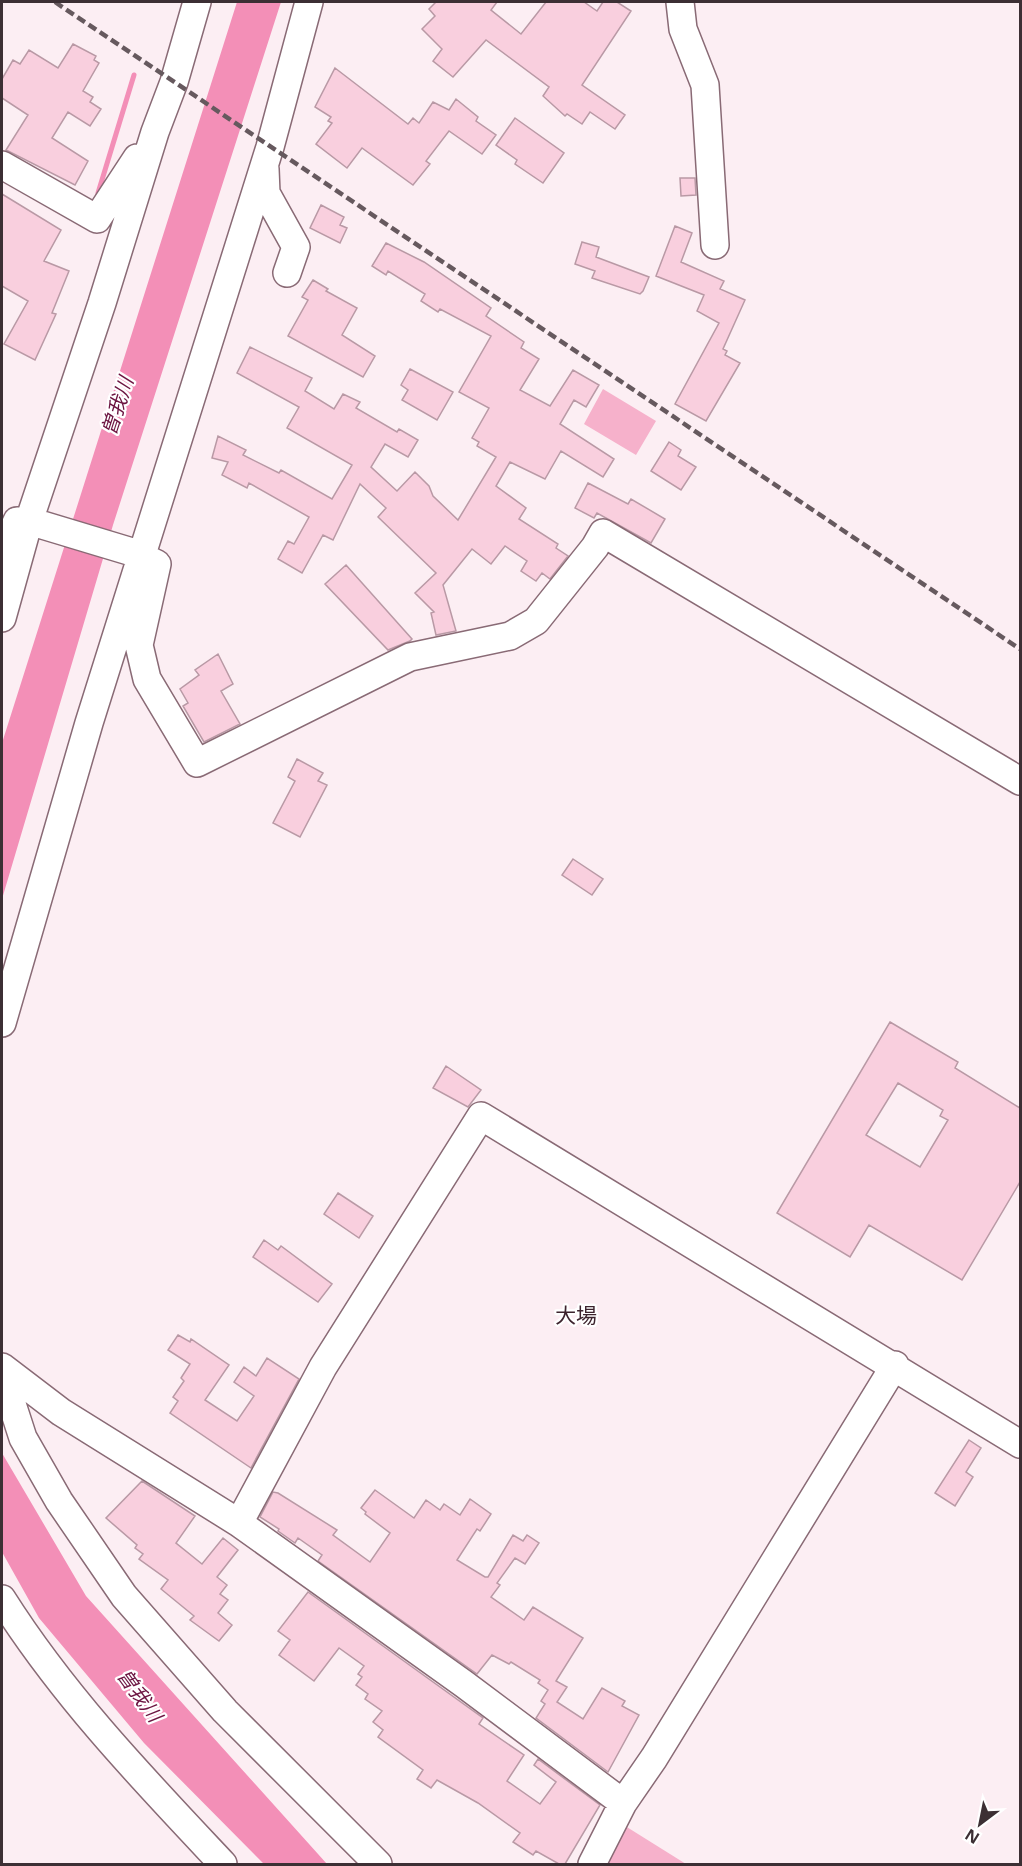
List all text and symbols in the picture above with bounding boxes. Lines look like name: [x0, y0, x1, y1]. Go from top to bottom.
water label: 曽我川: [95, 371, 140, 439]
district label: 大場: [555, 1301, 597, 1329]
water label: 曽我川: [111, 1663, 170, 1729]
north arrow: [950, 1794, 1010, 1854]
text: N: [961, 1824, 983, 1849]

